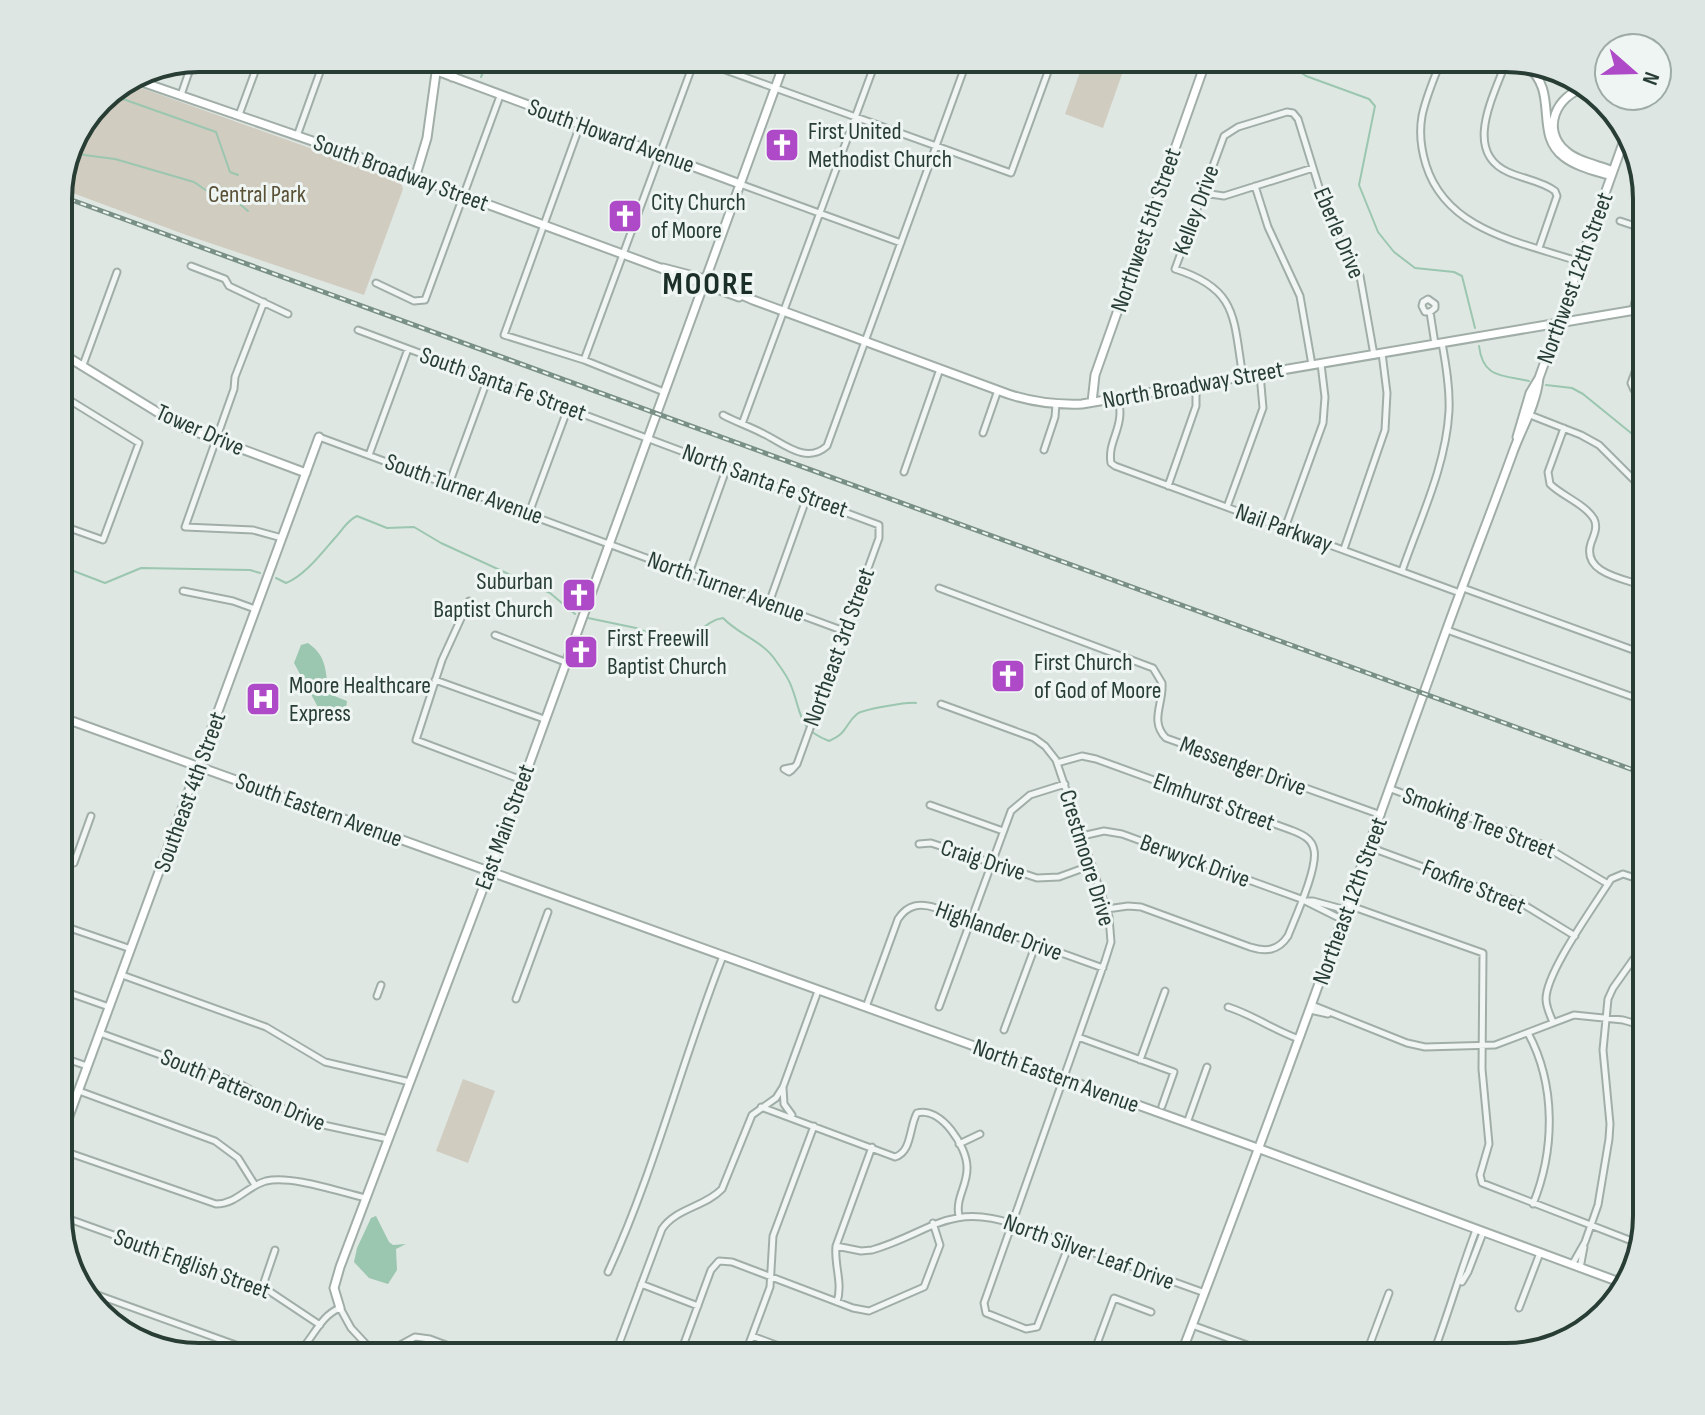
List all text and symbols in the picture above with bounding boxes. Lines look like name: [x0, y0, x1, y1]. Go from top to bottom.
north arrow: [1593, 32, 1673, 112]
text: N: [1636, 68, 1665, 88]
street label: South Howard Avenue: [524, 92, 698, 180]
place label: First United Methodist Church: [808, 117, 952, 174]
church icon: First United Methodist Church: [763, 126, 801, 164]
street label: South Broadway Street: [310, 128, 492, 218]
street label: Northwest 5th Street: [1104, 144, 1188, 316]
street label: Kelley Drive: [1166, 161, 1226, 259]
park label: Central Park: [208, 180, 306, 209]
street label: Eberle Drive: [1307, 183, 1371, 283]
place label: City Church of Moore: [651, 188, 746, 245]
street label: Northwest 12th Street: [1531, 188, 1619, 368]
church icon: City Church of Moore: [606, 197, 644, 235]
district label: MOORE: [662, 265, 756, 304]
street label: South Santa Fe Street: [416, 340, 590, 428]
street label: North Broadway Street: [1100, 355, 1286, 415]
street label: Tower Drive: [151, 398, 249, 462]
street label: North Santa Fe Street: [678, 438, 852, 524]
street label: South Turner Avenue: [381, 447, 547, 531]
street label: Nail Parkway: [1232, 497, 1336, 559]
street label: North Turner Avenue: [644, 545, 808, 629]
street label: Northeast 3rd Street: [797, 564, 881, 730]
place label: Suburban Baptist Church: [433, 567, 553, 624]
church icon: Suburban Baptist Church: [560, 576, 598, 614]
place label: First Freewill Baptist Church: [607, 624, 727, 681]
church icon: First Freewill Baptist Church: [562, 633, 600, 671]
place label: First Church of God of Moore: [1034, 648, 1161, 705]
church icon: First Church of God of Moore: [989, 657, 1027, 695]
place label: Moore Healthcare Express: [289, 671, 431, 728]
hospital icon: Moore Healthcare Express: [244, 680, 282, 718]
street label: Southeast 4th Street: [148, 708, 232, 876]
street label: Messenger Drive: [1176, 730, 1310, 802]
street label: East Main Street: [469, 760, 541, 894]
street label: South Eastern Avenue: [232, 766, 406, 854]
street label: Elmhurst Street: [1149, 767, 1279, 837]
street label: Smoking Tree Street: [1399, 781, 1559, 865]
street label: Crestmoore Drive: [1053, 786, 1121, 930]
street label: Northeast 12th Street: [1306, 813, 1394, 989]
street label: Berwyck Drive: [1136, 828, 1254, 894]
street label: Craig Drive: [937, 833, 1029, 887]
street label: Foxfire Street: [1418, 853, 1530, 921]
street label: Highlander Drive: [932, 895, 1066, 967]
street label: North Eastern Avenue: [969, 1033, 1143, 1119]
street label: South Patterson Drive: [156, 1042, 330, 1138]
street label: North Silver Leaf Drive: [1000, 1208, 1178, 1296]
street label: South English Street: [110, 1222, 274, 1306]

